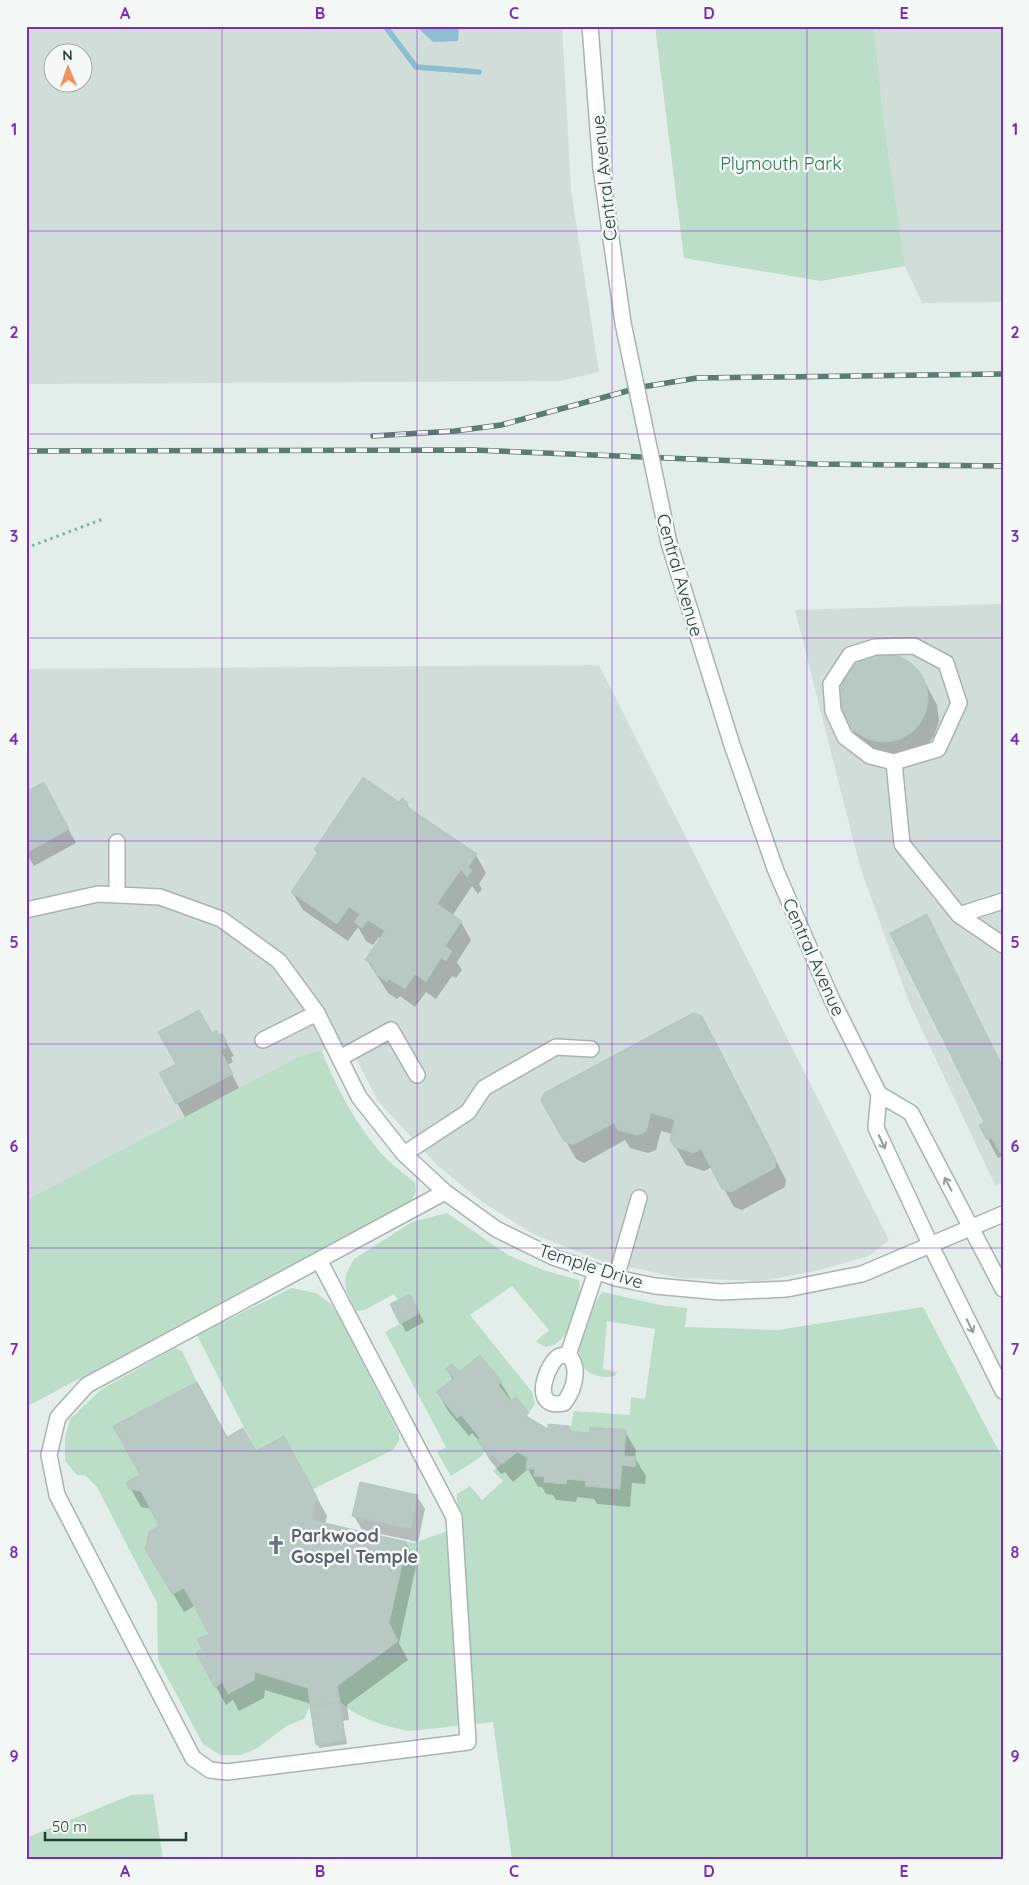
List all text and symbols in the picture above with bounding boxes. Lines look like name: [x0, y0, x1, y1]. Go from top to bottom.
text: A: [120, 3, 131, 23]
text: B: [315, 3, 325, 23]
text: C: [509, 3, 519, 23]
text: D: [703, 3, 715, 23]
text: E: [899, 3, 909, 23]
north arrow: [42, 42, 92, 92]
text: N: [62, 46, 73, 64]
street label: Central Avenue: [586, 114, 622, 242]
text: 1: [11, 119, 17, 139]
text: 1: [1012, 119, 1018, 139]
park label: Plymouth Park: [720, 152, 842, 175]
text: 2: [9, 322, 19, 342]
text: 2: [1010, 322, 1020, 342]
street label: Central Avenue: [651, 511, 709, 639]
text: 3: [10, 526, 18, 546]
text: 3: [1011, 526, 1019, 546]
text: 4: [9, 729, 19, 749]
text: 4: [1010, 729, 1020, 749]
street label: Central Avenue: [778, 894, 850, 1020]
text: 5: [9, 932, 19, 952]
text: 5: [1010, 932, 1020, 952]
one-way arrow: [878, 1134, 888, 1149]
text: 6: [10, 1136, 19, 1156]
text: 6: [1011, 1136, 1020, 1156]
one-way arrow: [943, 1177, 953, 1192]
street label: Temple Drive: [536, 1238, 646, 1294]
one-way arrow: [966, 1318, 976, 1333]
text: 7: [10, 1339, 19, 1359]
text: 7: [1011, 1339, 1020, 1359]
place label: Parkwood Gospel Temple: [291, 1524, 418, 1568]
church icon: Parkwood Gospel Temple: [265, 1534, 287, 1556]
text: 8: [10, 1542, 19, 1562]
text: 8: [1011, 1542, 1020, 1562]
text: 9: [9, 1746, 19, 1766]
text: 9: [1010, 1746, 1020, 1766]
scale bar: [45, 1810, 186, 1842]
text: 50 m: [52, 1817, 87, 1836]
text: A: [120, 1861, 131, 1881]
text: B: [315, 1861, 325, 1881]
text: C: [509, 1861, 519, 1881]
text: D: [703, 1861, 715, 1881]
text: E: [899, 1861, 909, 1881]

